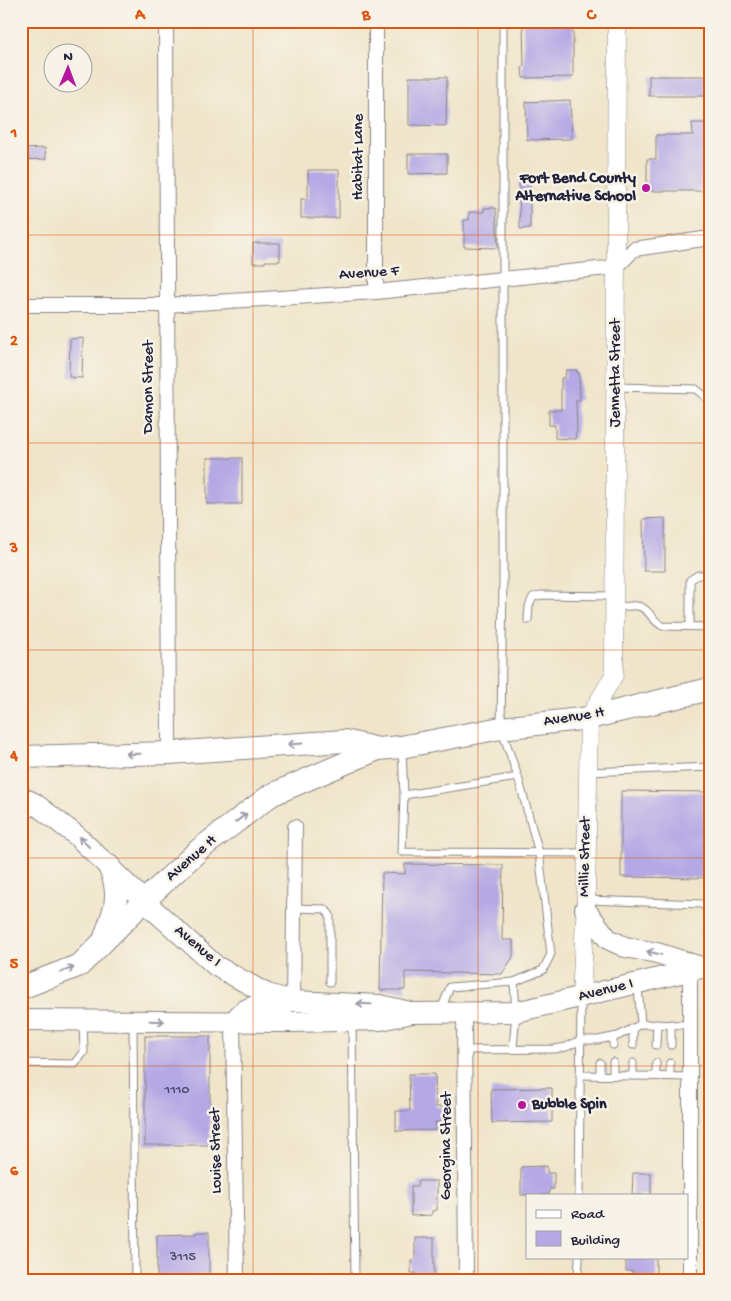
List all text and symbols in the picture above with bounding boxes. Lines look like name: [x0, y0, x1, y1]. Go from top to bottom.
text: A: [134, 7, 146, 26]
text: B: [361, 7, 371, 26]
text: C: [586, 7, 597, 26]
north arrow: [42, 42, 92, 92]
text: N: [63, 49, 73, 66]
street label: Habitat Lane: [350, 113, 369, 200]
text: 1: [10, 125, 17, 144]
place label: Fort Bend County Alternative School: [514, 170, 636, 207]
marker: Fort Bend County Alternative School: [640, 182, 652, 194]
street label: Avenue F: [338, 262, 400, 286]
street label: Jennetta Street: [607, 317, 626, 427]
text: 2: [10, 333, 18, 352]
street label: Damon Street: [140, 339, 159, 435]
text: 3: [9, 540, 18, 559]
street label: Avenue H: [542, 704, 606, 732]
one-way arrow: [287, 739, 303, 749]
text: 4: [9, 748, 18, 767]
one-way arrow: [125, 749, 142, 759]
one-way arrow: [234, 813, 248, 823]
street label: Millie Street: [576, 815, 596, 897]
street label: Avenue H: [163, 831, 222, 886]
one-way arrow: [78, 836, 90, 848]
street label: Avenue I: [170, 922, 224, 972]
one-way arrow: [647, 948, 663, 957]
text: 5: [10, 956, 19, 975]
one-way arrow: [59, 965, 74, 974]
street label: Avenue I: [577, 975, 635, 1007]
one-way arrow: [357, 1000, 373, 1009]
one-way arrow: [149, 1016, 165, 1025]
house number: 1110: [164, 1082, 189, 1099]
street label: Georgina Street: [438, 1091, 457, 1200]
place label: Bubble Spin: [531, 1096, 607, 1115]
marker: Bubble Spin: [516, 1099, 528, 1111]
street label: Louise Street: [207, 1107, 227, 1194]
text: 6: [10, 1163, 19, 1182]
legend: [526, 1194, 688, 1258]
text: Road: [571, 1206, 605, 1224]
text: Building: [570, 1232, 620, 1250]
house number: 3115: [169, 1249, 196, 1266]

